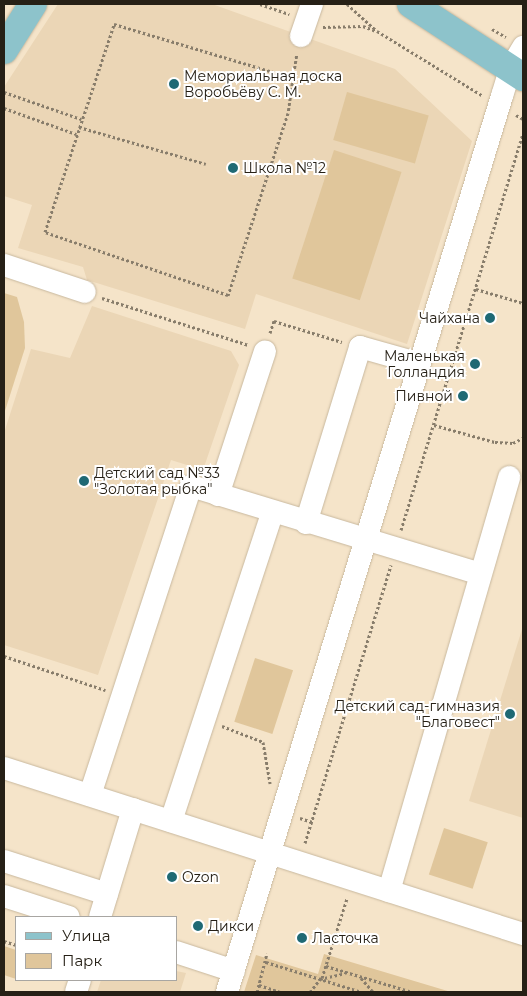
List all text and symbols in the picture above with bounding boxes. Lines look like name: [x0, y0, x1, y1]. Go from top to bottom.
place label: Мемориальная доска Воробьёву С. М.: [184, 68, 342, 100]
marker: Мемориальная доска Воробьёву С. М.: [168, 78, 180, 90]
place label: Школа №12: [243, 160, 326, 176]
marker: Школа №12: [227, 162, 239, 174]
place label: Чайхана: [419, 310, 480, 326]
marker: Чайхана: [484, 312, 496, 324]
place label: Маленькая Голландия: [384, 348, 465, 381]
marker: Маленькая Голландия: [469, 358, 481, 370]
place label: Пивной: [395, 388, 453, 404]
marker: Пивной: [457, 390, 469, 402]
place label: Детский сад №33 "Золотая рыбка": [94, 465, 220, 498]
marker: Детский сад №33 "Золотая рыбка": [78, 475, 90, 487]
place label: Детский сад-гимназия "Благовест": [334, 698, 500, 730]
marker: Детский сад-гимназия "Благовест": [504, 708, 516, 720]
place label: Ozon: [182, 869, 219, 885]
marker: Ozon: [166, 871, 178, 883]
legend: [15, 916, 178, 981]
place label: Дикси: [208, 918, 254, 934]
marker: Дикси: [192, 920, 204, 932]
text: Улица: [62, 926, 110, 945]
place label: Ласточка: [312, 930, 379, 946]
marker: Ласточка: [296, 932, 308, 944]
text: Парк: [62, 951, 102, 970]

